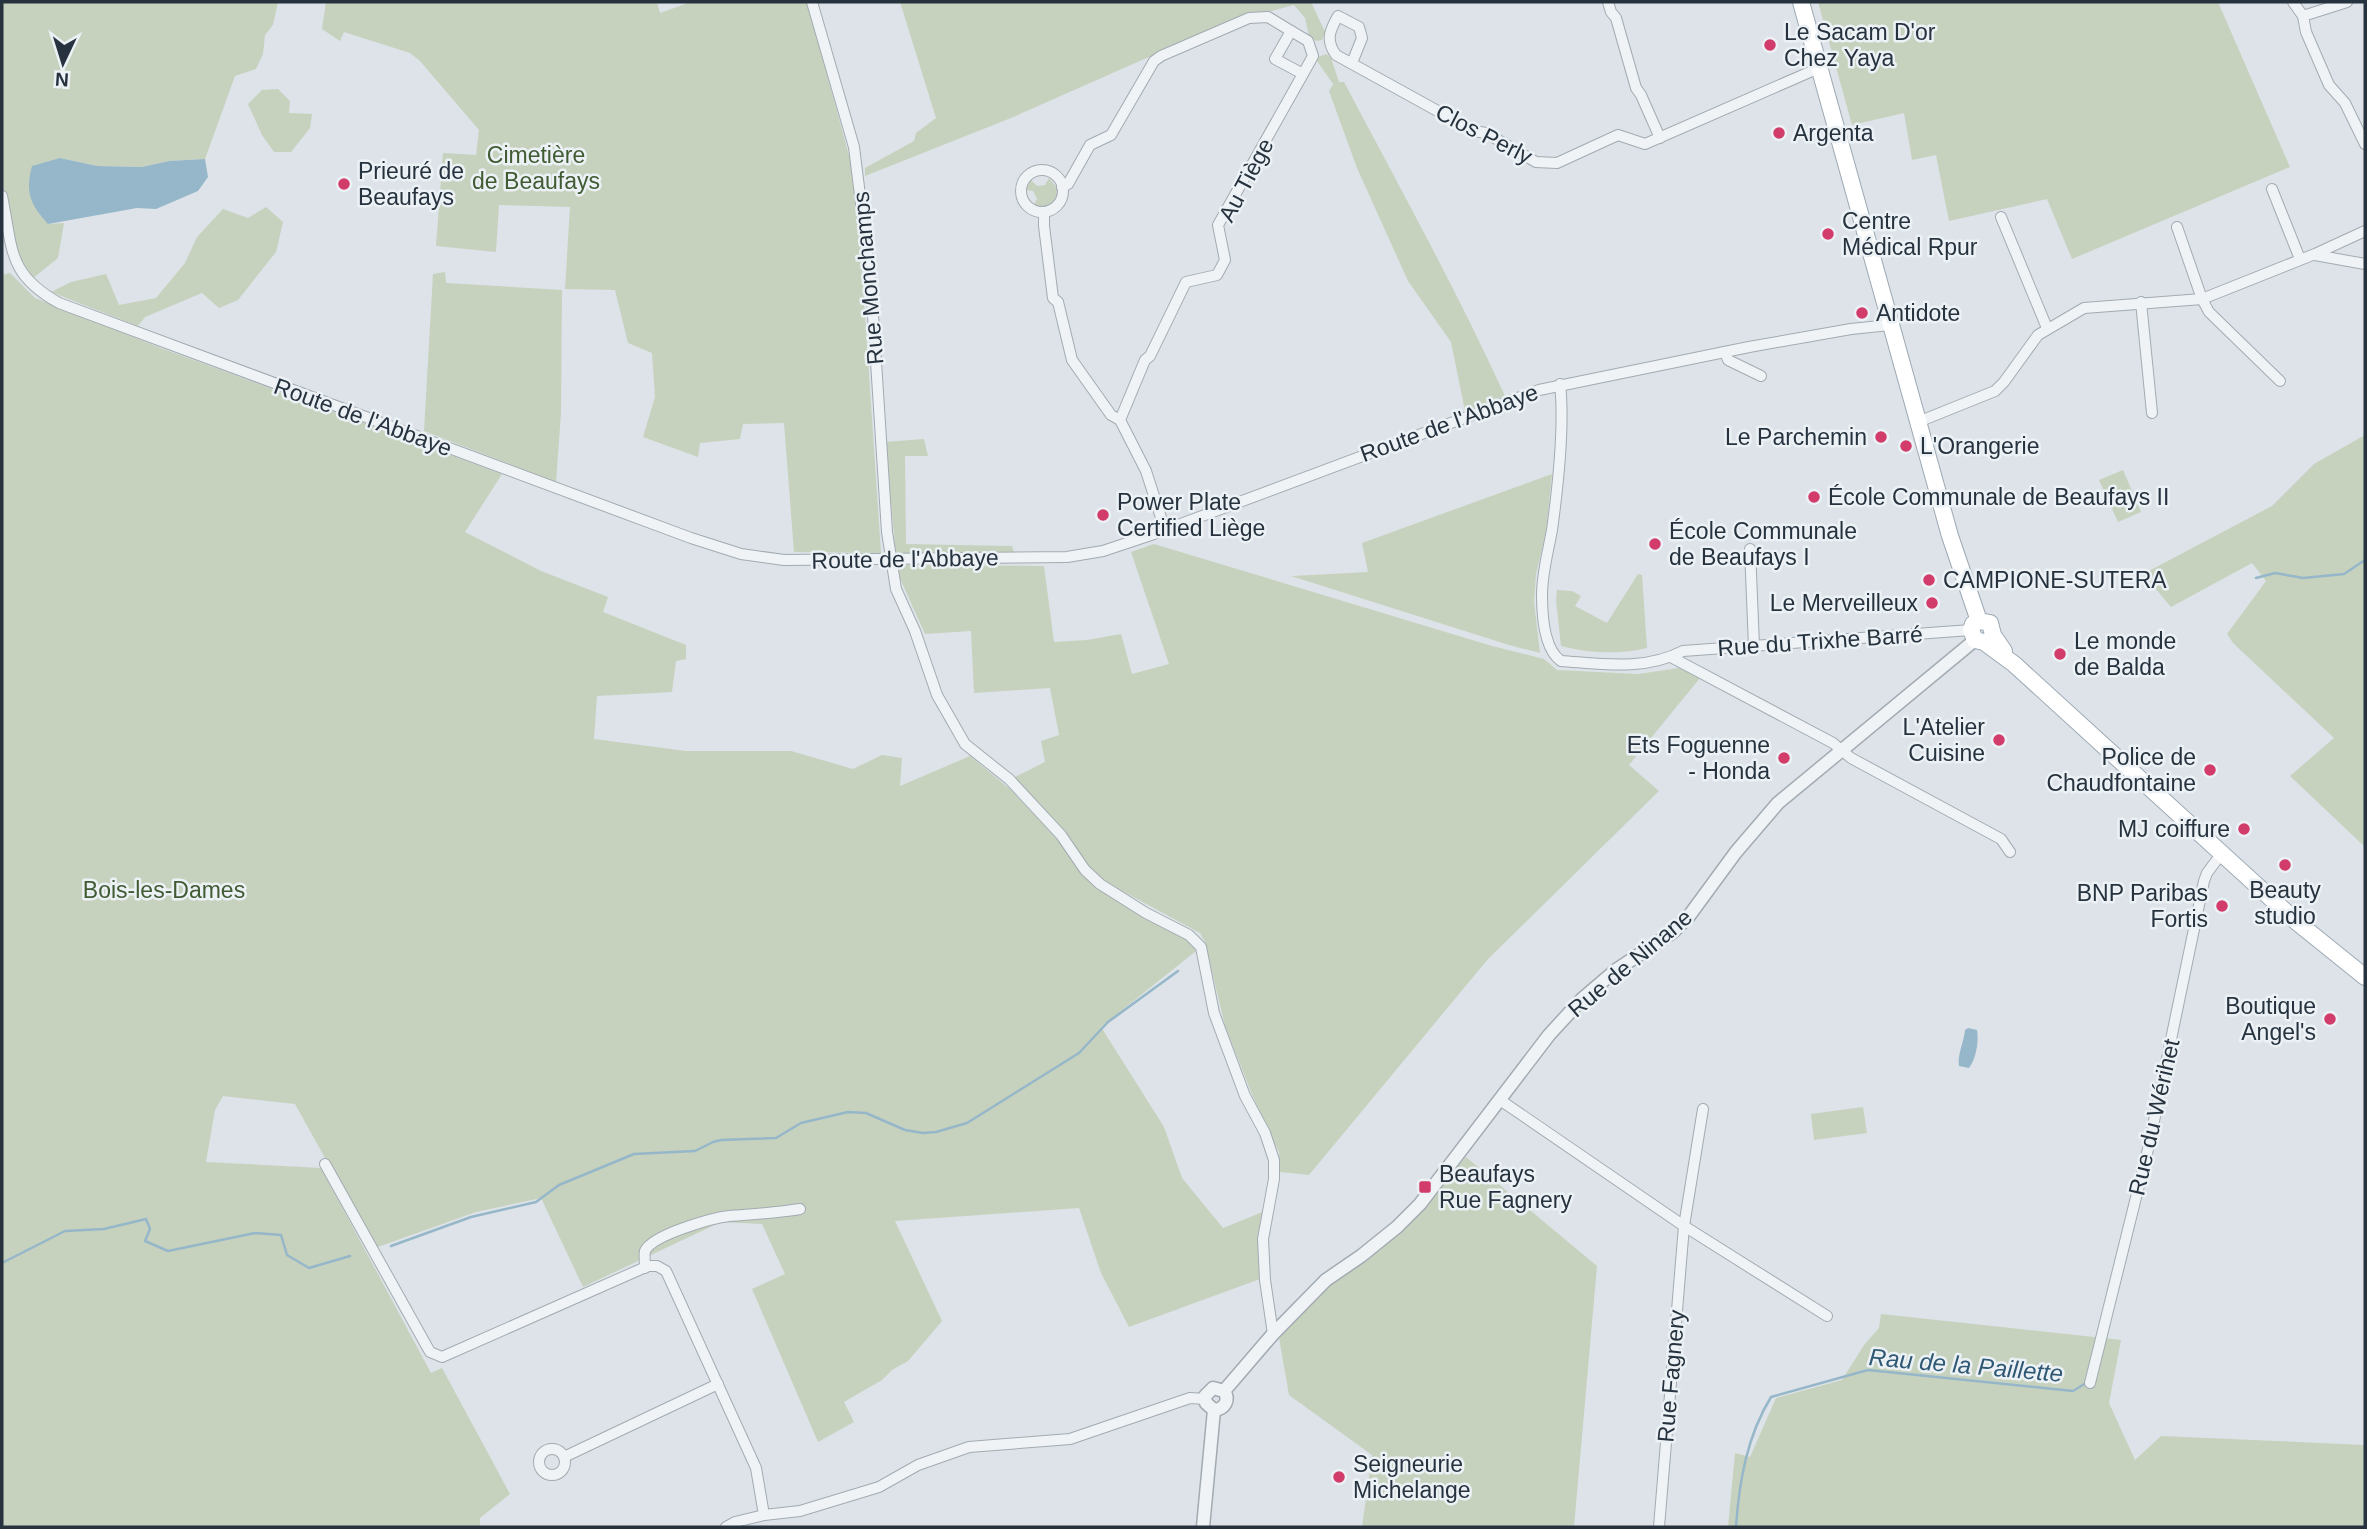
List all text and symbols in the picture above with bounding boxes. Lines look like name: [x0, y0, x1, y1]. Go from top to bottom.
place label: Le Sacam D'or Chez Yaya: [1784, 19, 1936, 71]
north arrow: [28, 28, 98, 98]
marker: Le Sacam D'or Chez Yaya: [1762, 37, 1778, 53]
text: N: [54, 69, 69, 90]
street label: Clos Perly: [1431, 99, 1537, 170]
place label: Argenta: [1793, 120, 1874, 146]
marker: Argenta: [1771, 125, 1787, 141]
street label: Au Tiège: [1213, 134, 1279, 226]
park label: Cimetière de Beaufays: [472, 142, 600, 194]
place label: Prieuré de Beaufays: [358, 158, 464, 210]
marker: Prieuré de Beaufays: [336, 176, 352, 192]
street label: Rue Monchamps: [847, 190, 889, 366]
place label: Centre Médical Rpur: [1842, 208, 1978, 260]
marker: Centre Médical Rpur: [1820, 226, 1836, 242]
place label: Antidote: [1876, 300, 1960, 326]
marker: Antidote: [1854, 305, 1870, 321]
street label: Route de l'Abbaye: [271, 373, 455, 461]
street label: Route de l'Abbaye: [1357, 379, 1541, 467]
place label: Le Parchemin: [1725, 424, 1867, 450]
marker: Le Parchemin: [1873, 429, 1889, 445]
place label: L'Orangerie: [1920, 433, 2039, 459]
marker: L'Orangerie: [1898, 438, 1914, 454]
place label: École Communale de Beaufays II: [1828, 484, 2169, 510]
place label: Power Plate Certified Liège: [1117, 489, 1265, 541]
marker: École Communale de Beaufays II: [1806, 489, 1822, 505]
marker: Power Plate Certified Liège: [1095, 507, 1111, 523]
place label: École Communale de Beaufays I: [1669, 518, 1857, 570]
marker: École Communale de Beaufays I: [1647, 536, 1663, 552]
street label: Route de l'Abbaye: [811, 544, 999, 574]
place label: CAMPIONE-SUTERA: [1943, 567, 2167, 593]
marker: CAMPIONE-SUTERA: [1921, 572, 1937, 588]
place label: Le Merveilleux: [1770, 590, 1918, 616]
marker: Le Merveilleux: [1924, 595, 1940, 611]
street label: Rue du Trixhe Barré: [1716, 621, 1924, 661]
place label: Le monde de Balda: [2074, 628, 2176, 680]
marker: Le monde de Balda: [2052, 646, 2068, 662]
place label: L'Atelier Cuisine: [1903, 714, 1985, 766]
place label: Ets Foguenne - Honda: [1627, 732, 1770, 784]
marker: L'Atelier Cuisine: [1991, 732, 2007, 748]
place label: Police de Chaudfontaine: [2046, 744, 2196, 796]
marker: Ets Foguenne - Honda: [1776, 750, 1792, 766]
marker: Police de Chaudfontaine: [2202, 762, 2218, 778]
place label: MJ coiffure: [2118, 816, 2230, 842]
marker: MJ coiffure: [2236, 821, 2252, 837]
marker: Beauty studio: [2277, 857, 2293, 873]
park label: Bois-les-Dames: [83, 877, 245, 903]
place label: Beauty studio: [2249, 877, 2321, 929]
place label: BNP Paribas Fortis: [2077, 880, 2208, 932]
marker: BNP Paribas Fortis: [2214, 898, 2230, 914]
street label: Rue de Ninane: [1563, 904, 1697, 1022]
place label: Boutique Angel's: [2225, 993, 2316, 1045]
marker: Boutique Angel's: [2322, 1011, 2338, 1027]
street label: Rue du Wérihet: [2123, 1036, 2185, 1198]
place label: Beaufays Rue Fagnery: [1439, 1161, 1572, 1213]
marker: Beaufays Rue Fagnery: [1417, 1179, 1433, 1195]
street label: Rue Fagnery: [1652, 1308, 1690, 1443]
water label: Rau de la Paillette: [1868, 1343, 2064, 1387]
place label: Seigneurie Michelange: [1353, 1451, 1471, 1503]
marker: Seigneurie Michelange: [1331, 1469, 1347, 1485]

